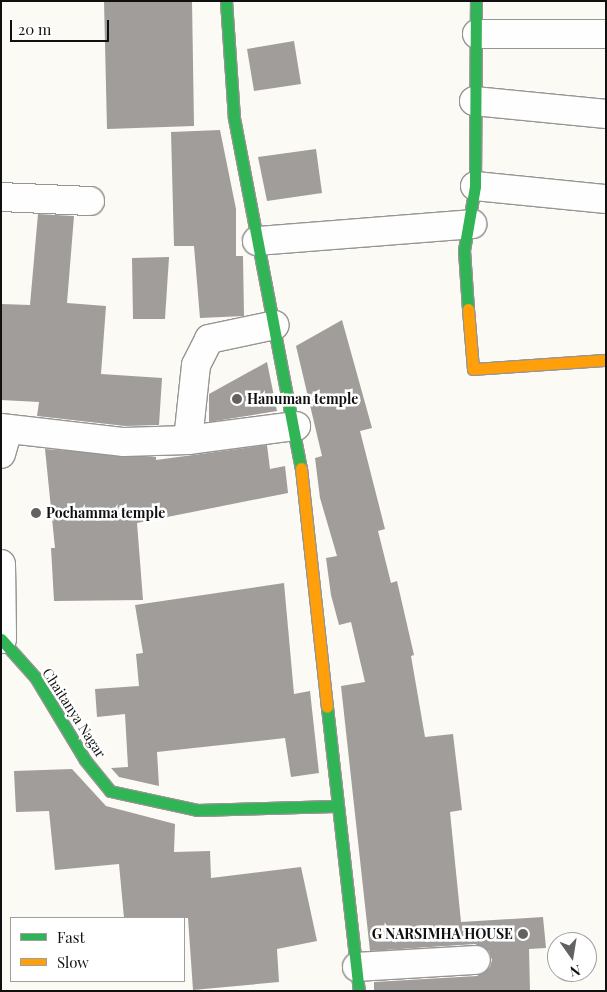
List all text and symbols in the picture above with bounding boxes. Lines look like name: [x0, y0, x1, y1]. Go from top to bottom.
scale bar: [12, 10, 111, 42]
text: 20 m: [18, 19, 51, 39]
place label: Hanuman temple: [247, 391, 358, 407]
marker: Hanuman temple: [231, 393, 243, 405]
place label: Pochamma temple: [46, 505, 165, 521]
marker: Pochamma temple: [30, 507, 42, 519]
street label: Chaitanya Nagar: [39, 665, 109, 761]
legend: [10, 917, 185, 982]
place label: G NARSIMHA HOUSE: [372, 926, 513, 942]
text: Fast: [57, 927, 85, 947]
marker: G NARSIMHA HOUSE: [517, 928, 529, 940]
north arrow: [547, 932, 597, 982]
text: Slow: [57, 952, 89, 972]
text: N: [568, 961, 582, 982]

